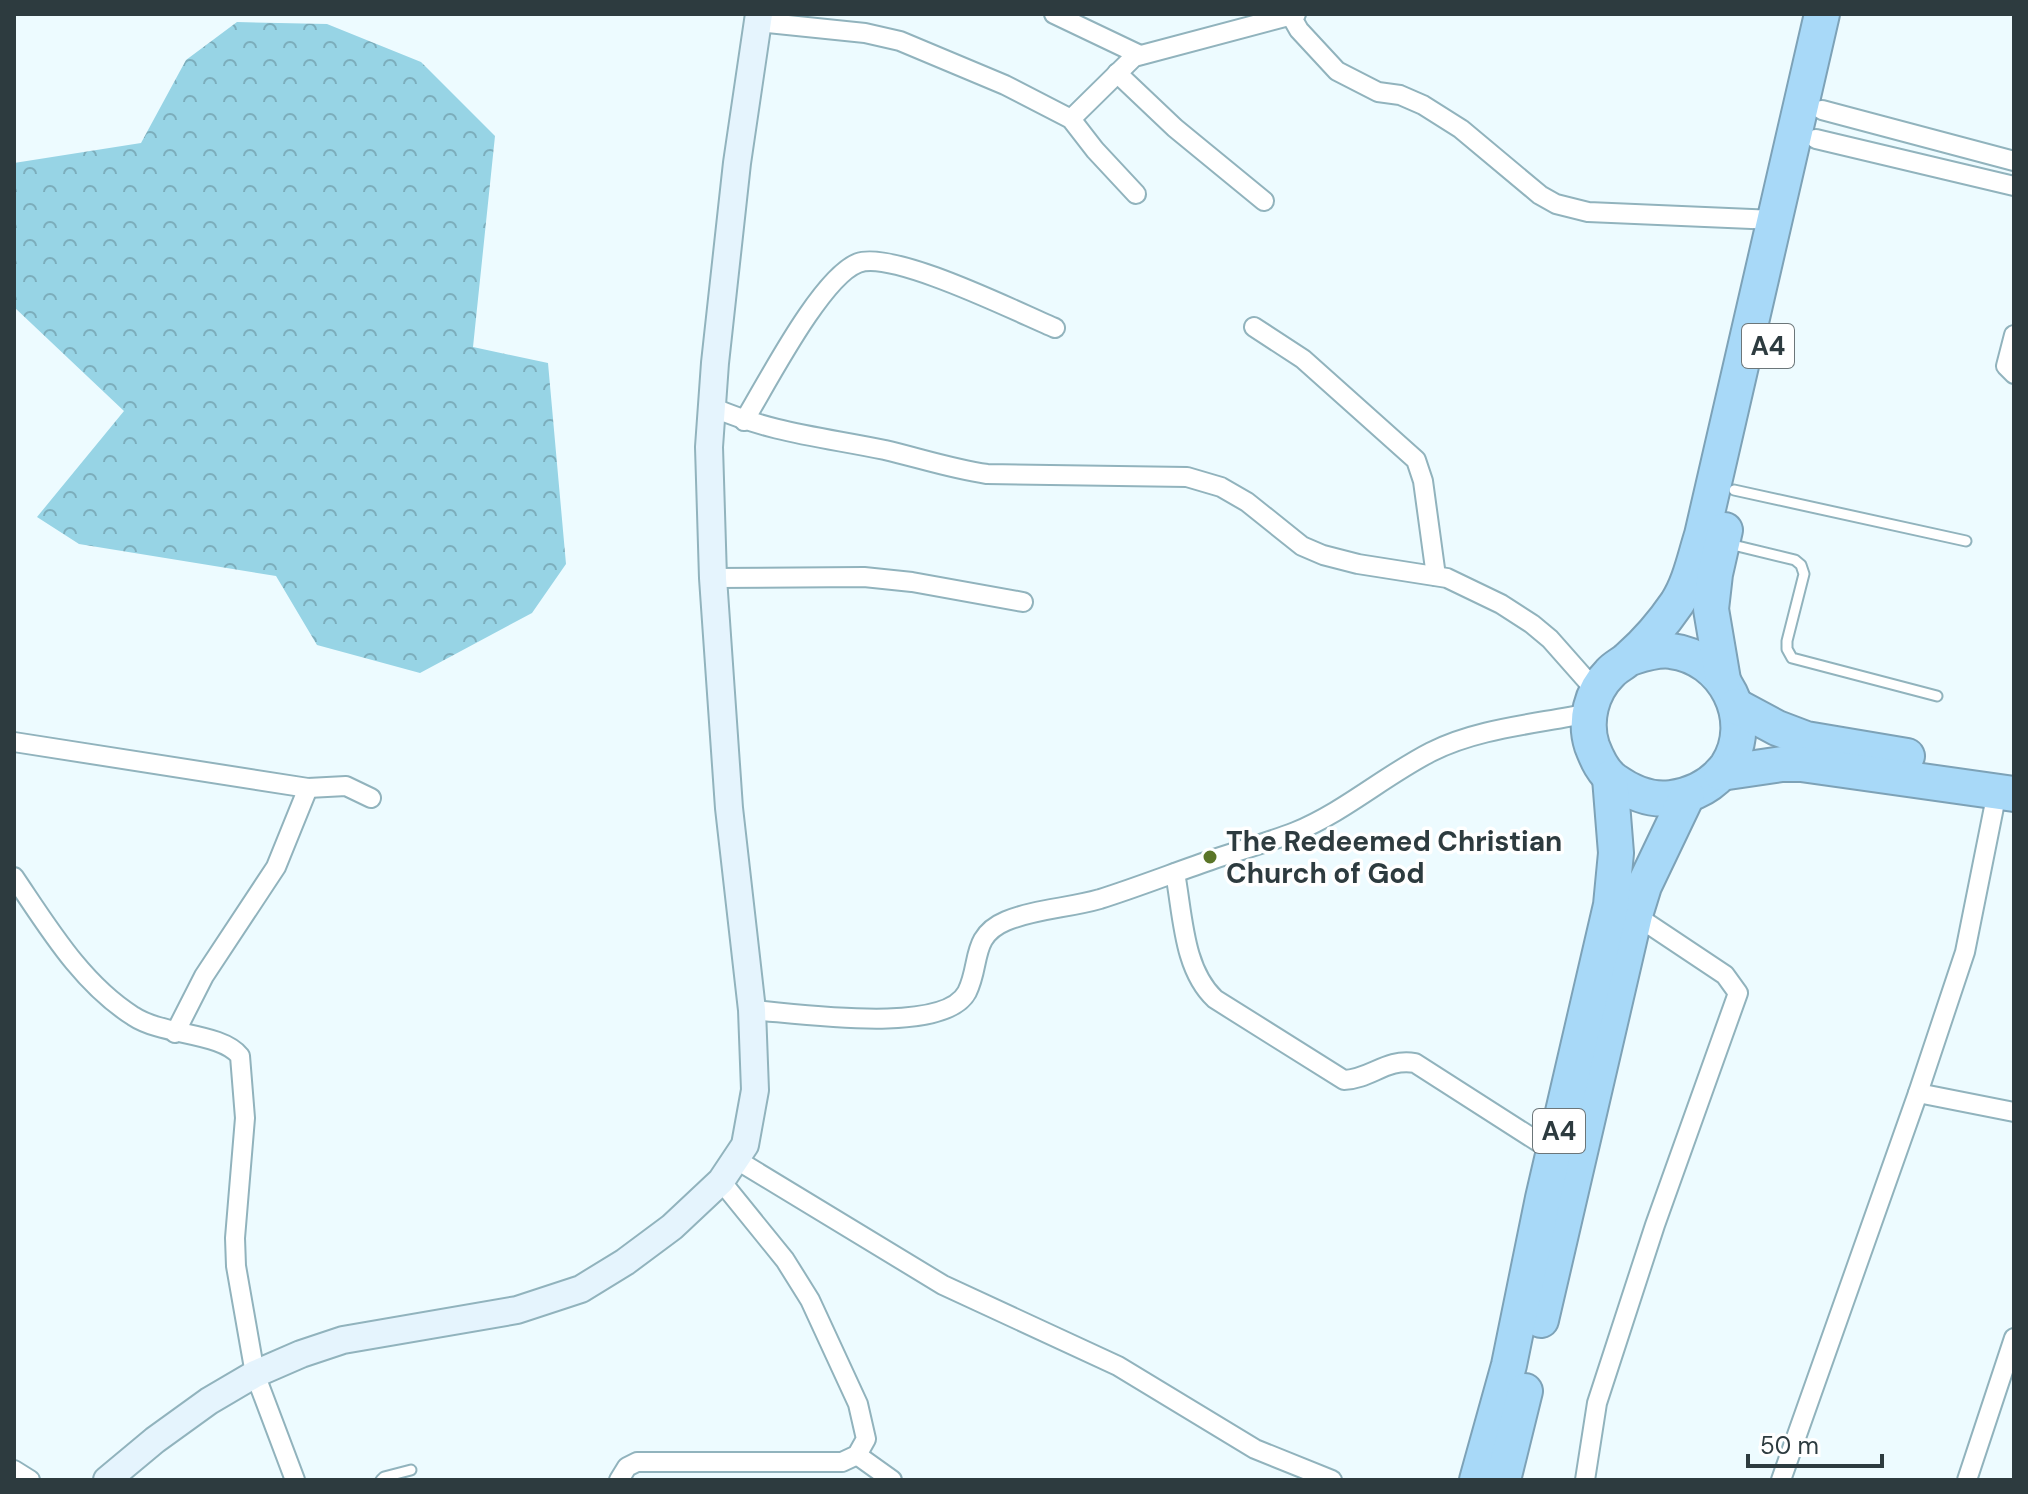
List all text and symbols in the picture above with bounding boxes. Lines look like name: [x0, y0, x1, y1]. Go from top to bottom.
road number: A4: [1742, 324, 1794, 368]
place label: The Redeemed Christian Church of God: [1226, 823, 1562, 892]
marker: The Redeemed Christian Church of God: [1201, 848, 1219, 866]
road number: A4: [1533, 1109, 1585, 1153]
scale bar: [1748, 1418, 1882, 1468]
text: 50 m: [1760, 1430, 1819, 1461]

